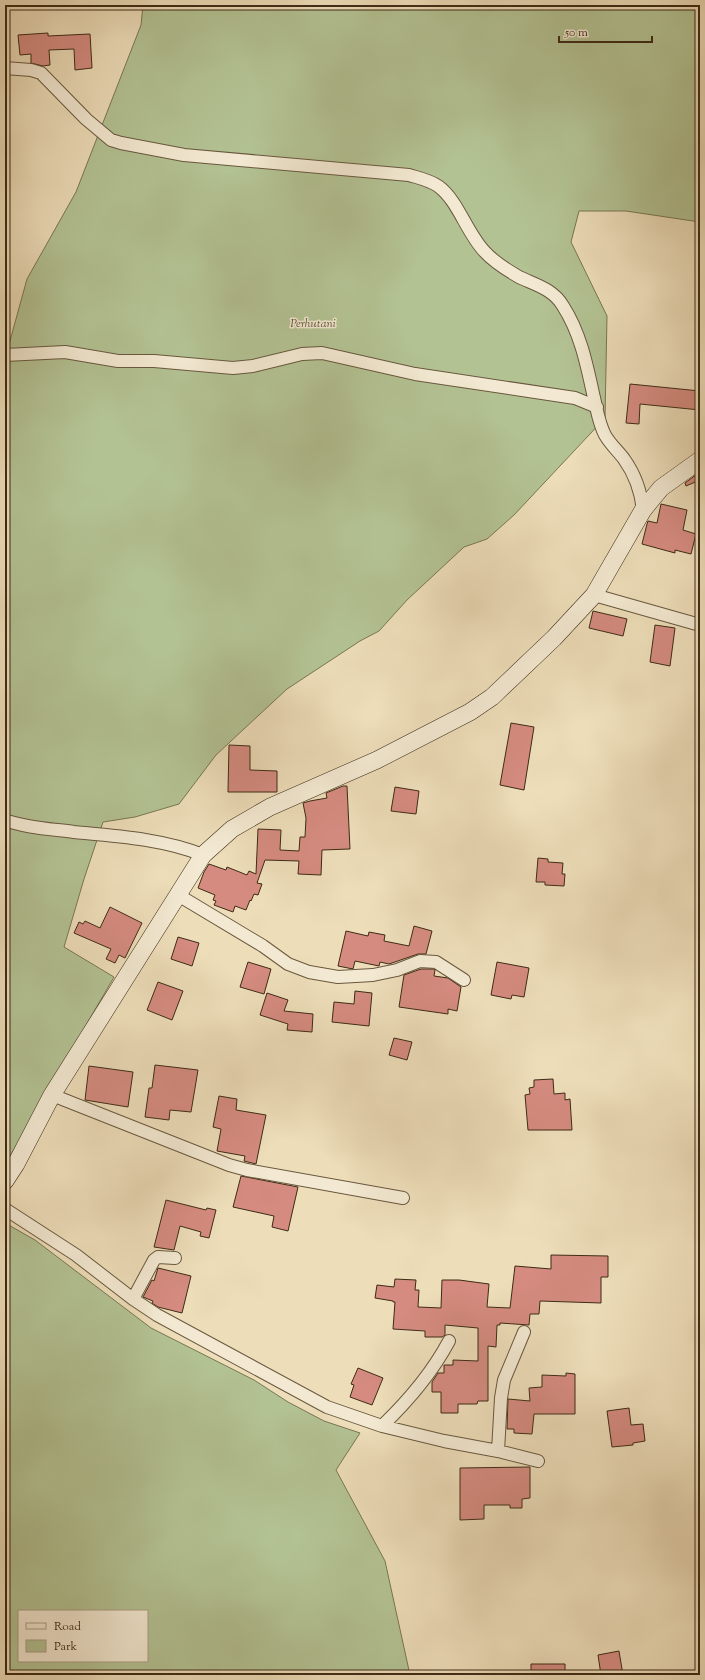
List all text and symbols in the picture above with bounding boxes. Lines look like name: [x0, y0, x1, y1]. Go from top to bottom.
scale bar: [559, 18, 652, 44]
text: 50 m: [564, 24, 588, 42]
park label: Perhutani: [290, 315, 336, 333]
legend: [18, 1610, 148, 1662]
text: Road: [54, 1618, 81, 1636]
text: Park: [54, 1638, 77, 1656]

